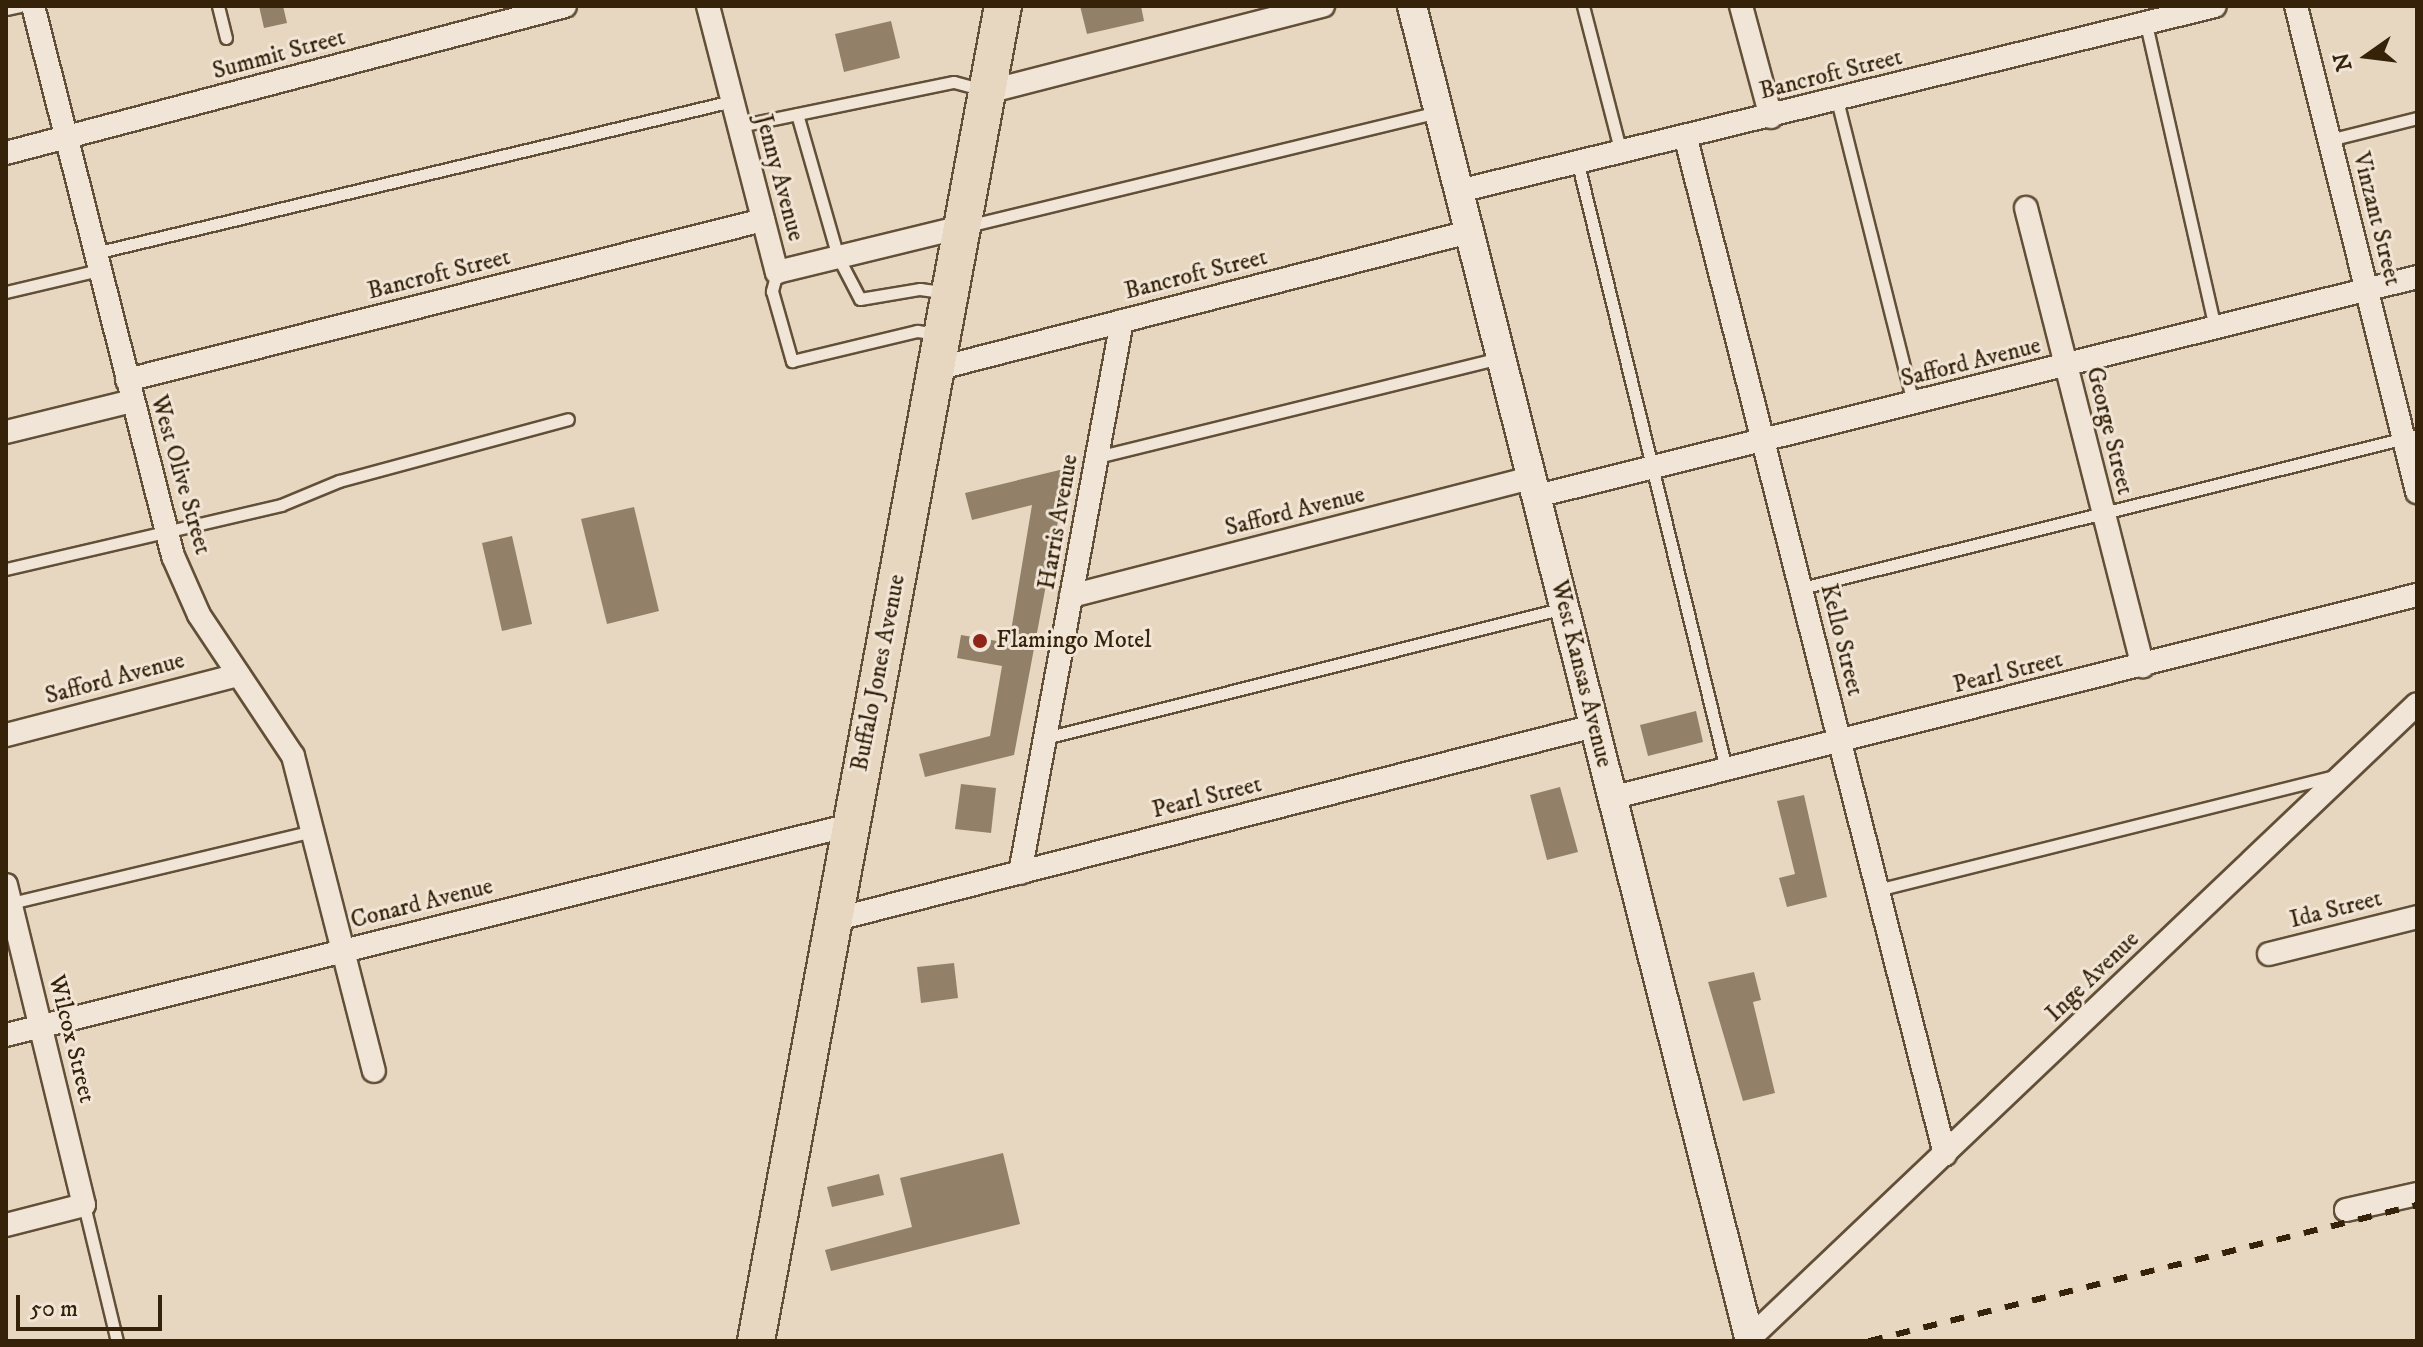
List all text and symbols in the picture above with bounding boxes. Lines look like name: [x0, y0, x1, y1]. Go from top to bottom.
north arrow: [2327, 16, 2407, 96]
street label: Summit Street: [210, 23, 348, 87]
street label: Bancroft Street: [1757, 43, 1905, 107]
text: N: [2328, 50, 2359, 74]
street label: Jenny Avenue: [748, 112, 810, 244]
street label: Vinzant Street: [2346, 149, 2406, 289]
street label: Bancroft Street: [365, 243, 513, 307]
street label: Bancroft Street: [1122, 243, 1270, 307]
street label: Safford Avenue: [1898, 332, 2044, 394]
street label: George Street: [2079, 364, 2139, 498]
street label: West Olive Street: [144, 392, 216, 558]
street label: Harris Avenue: [1033, 452, 1085, 592]
street label: Safford Avenue: [1222, 481, 1368, 543]
street label: Buffalo Jones Avenue: [846, 572, 912, 774]
street label: West Kansas Avenue: [1544, 577, 1618, 771]
street label: Kello Street: [1813, 581, 1869, 699]
place label: Flamingo Motel: [996, 627, 1151, 655]
marker: Flamingo Motel: [971, 632, 989, 650]
street label: Pearl Street: [1950, 646, 2066, 700]
street label: Safford Avenue: [42, 647, 188, 711]
street label: Pearl Street: [1149, 771, 1265, 825]
street label: Conard Avenue: [348, 872, 496, 936]
street label: Ida Street: [2287, 885, 2385, 935]
street label: Inge Avenue: [2040, 926, 2146, 1028]
street label: Wilcox Street: [41, 972, 101, 1106]
scale bar: [20, 1279, 166, 1329]
text: 50 m: [30, 1294, 78, 1324]

